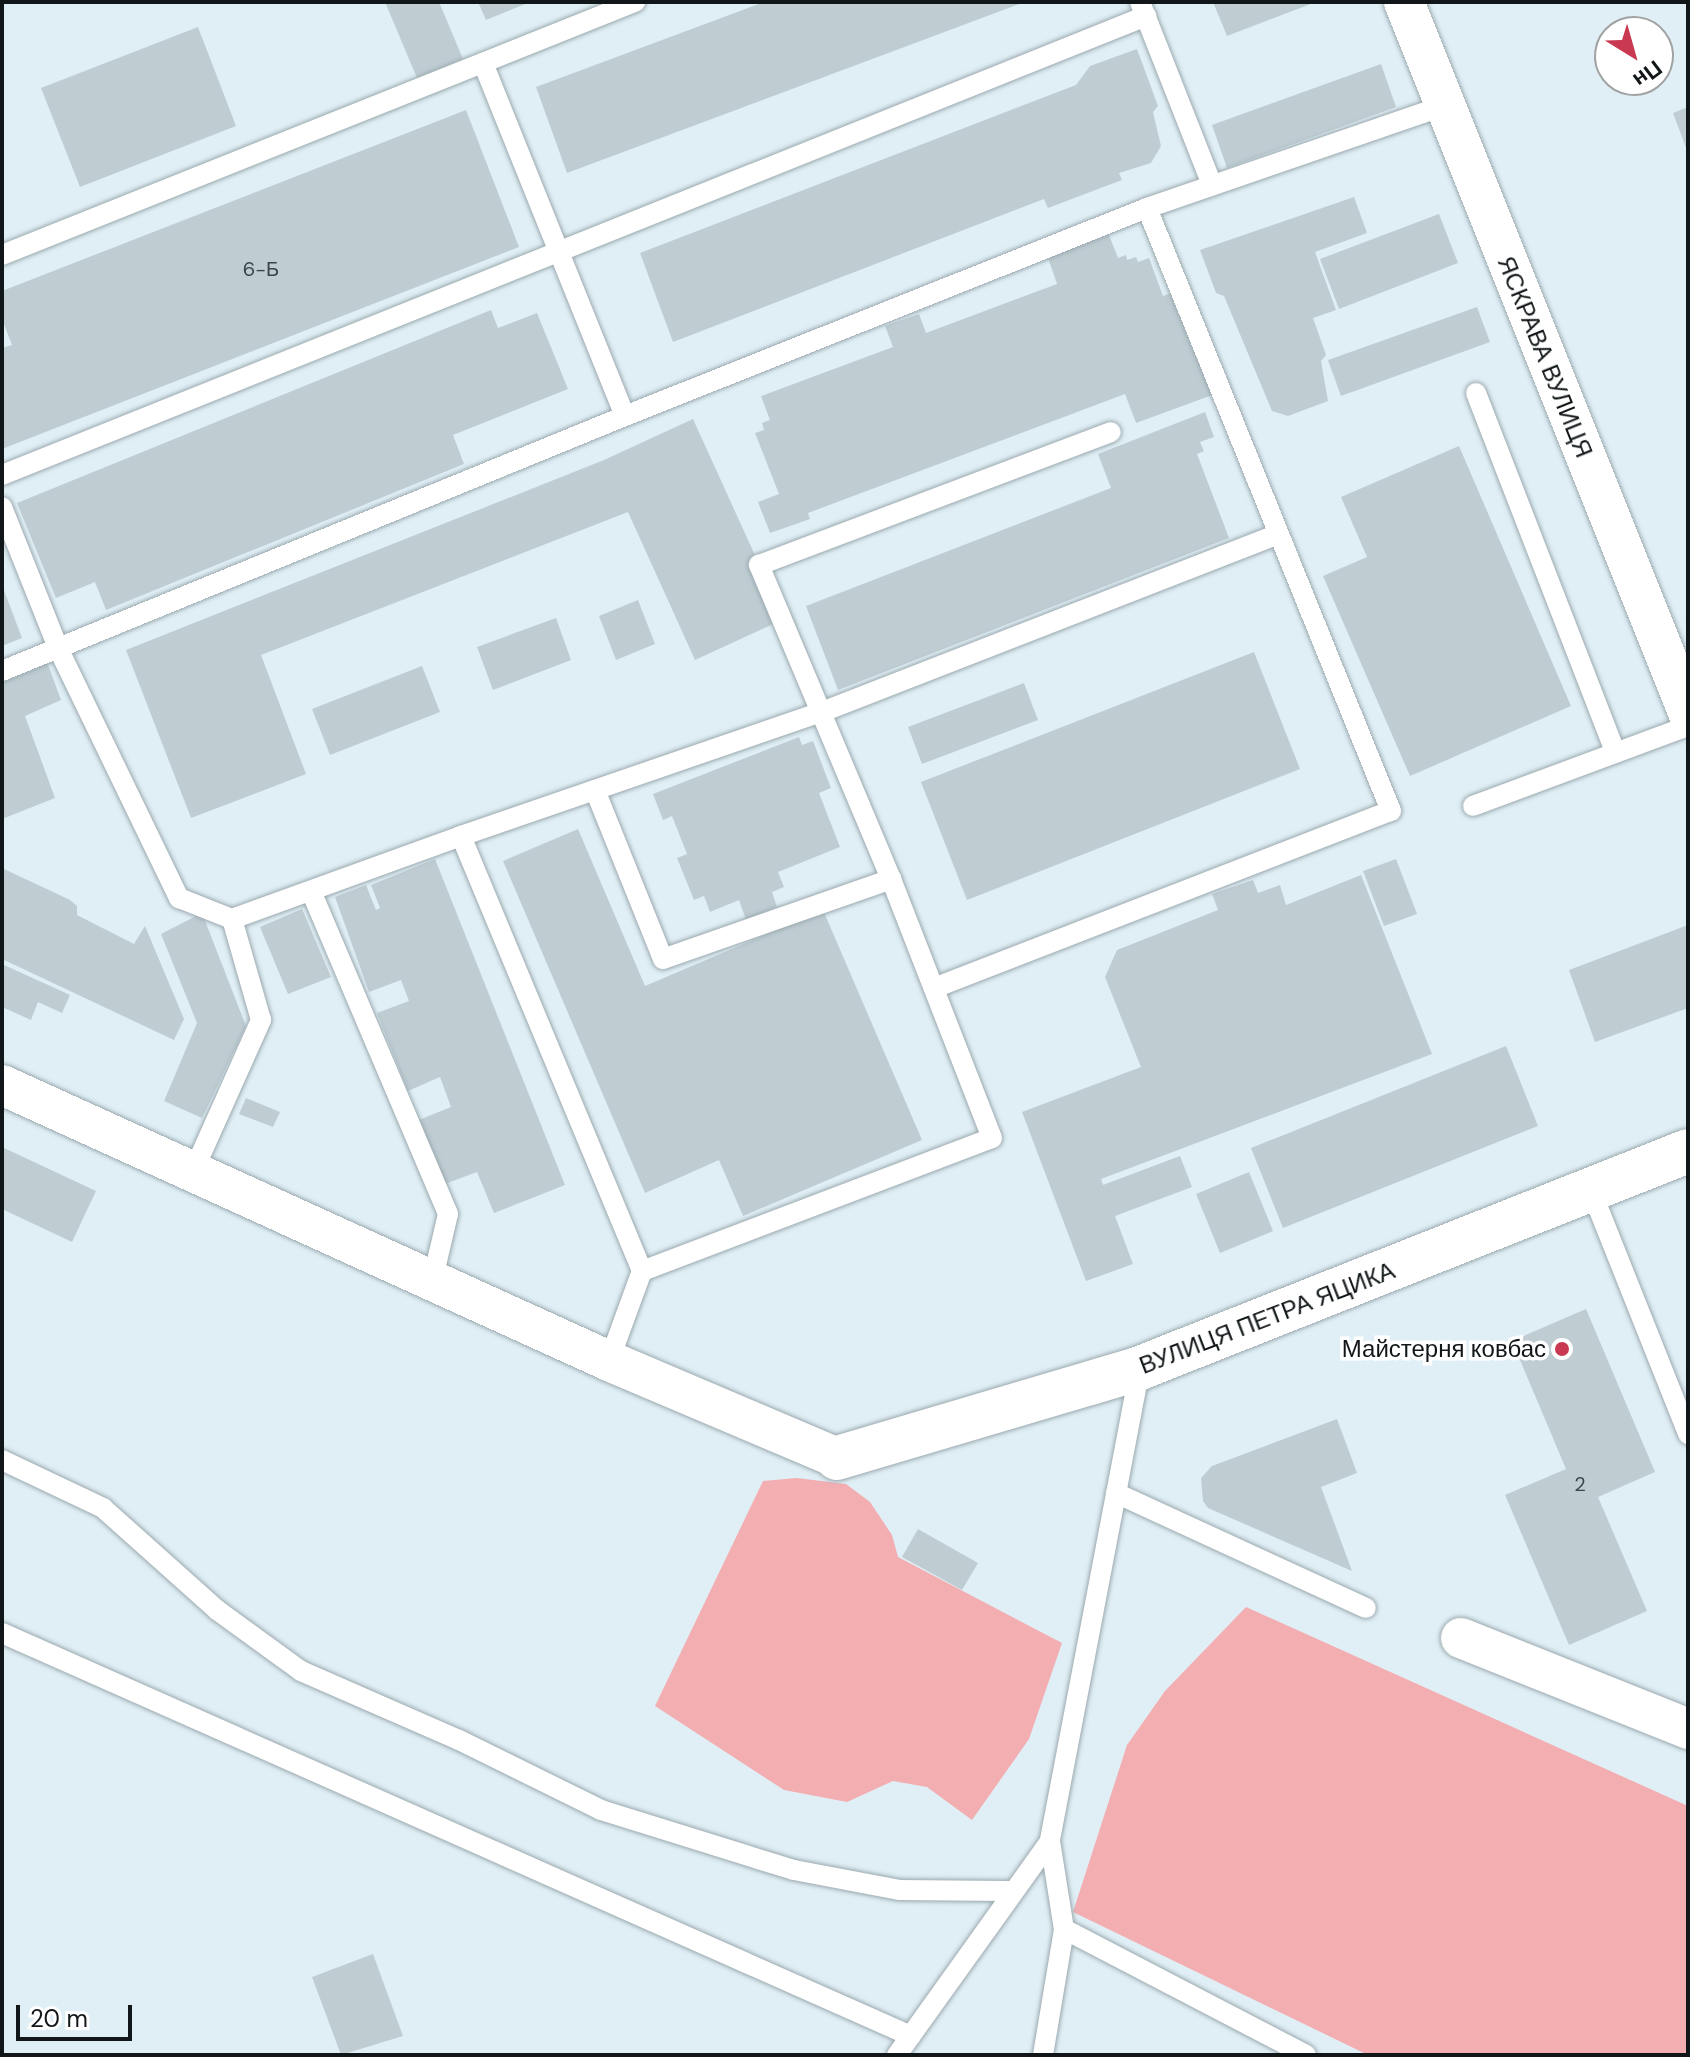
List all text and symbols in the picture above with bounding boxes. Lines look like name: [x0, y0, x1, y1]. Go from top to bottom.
north arrow: [1594, 16, 1674, 96]
text: Пн: [1627, 54, 1668, 94]
street label: ЯСКРАВА ВУЛИЦЯ: [1491, 252, 1599, 462]
house number: 6-Б: [243, 257, 279, 281]
street label: ВУЛИЦЯ ПЕТРА ЯЦИКА: [1135, 1256, 1399, 1380]
place label: Майстерня ковбас: [1342, 1335, 1546, 1363]
marker: Майстерня ковбас: [1553, 1340, 1571, 1358]
house number: 2: [1574, 1472, 1586, 1496]
scale bar: [20, 1989, 136, 2039]
text: 20 m: [30, 2003, 88, 2034]

